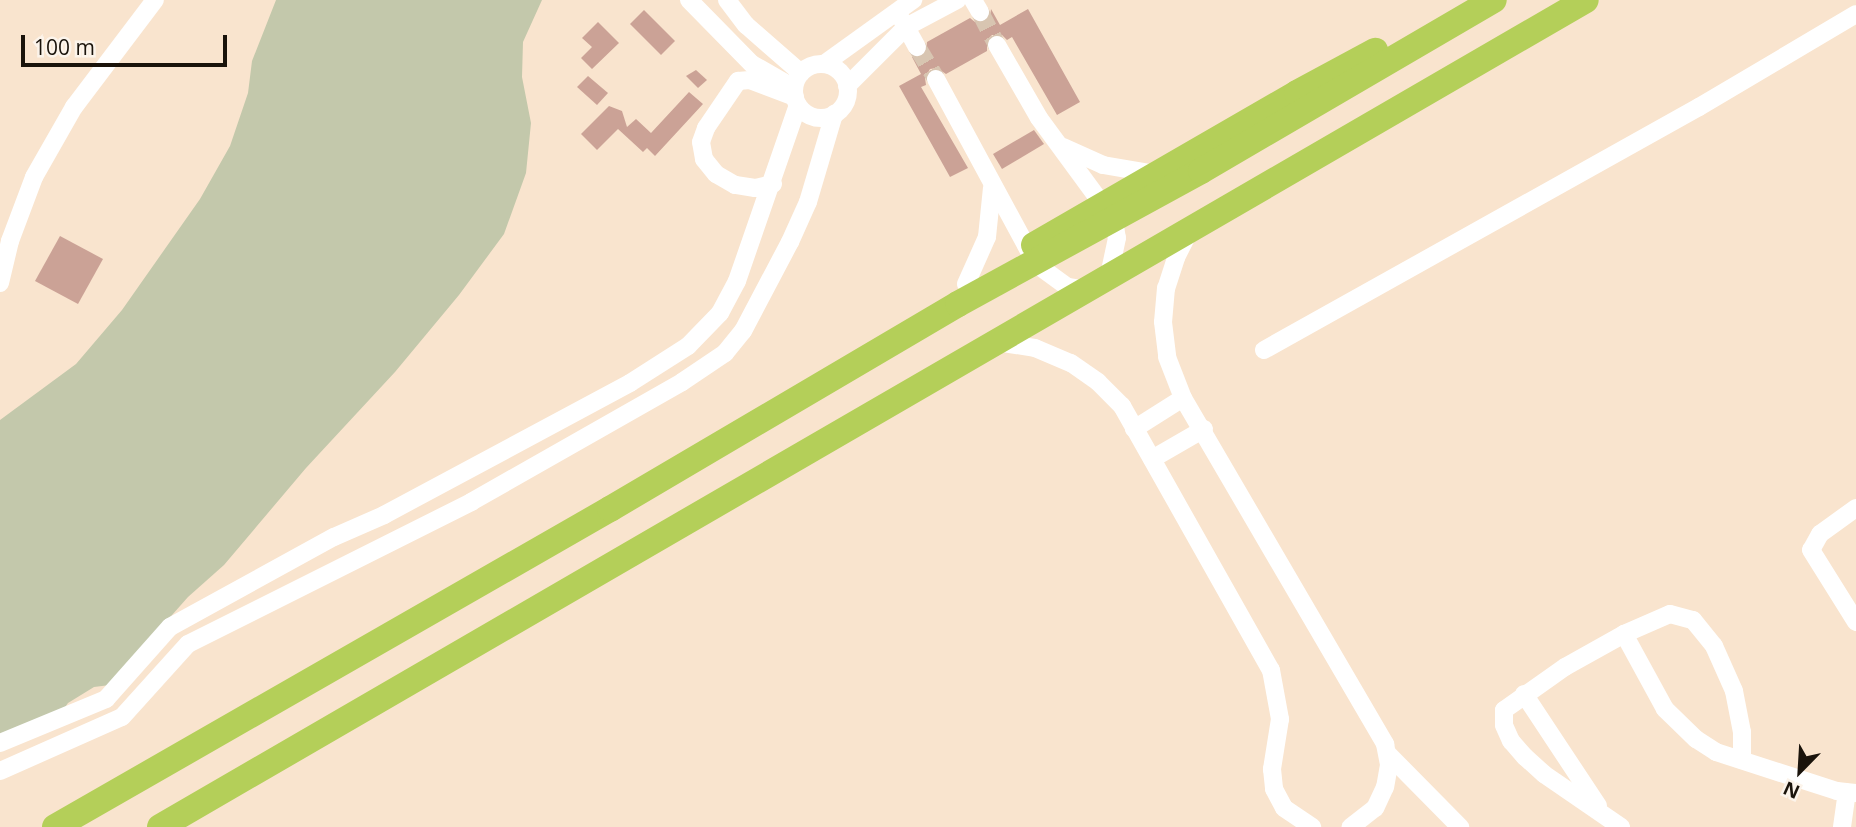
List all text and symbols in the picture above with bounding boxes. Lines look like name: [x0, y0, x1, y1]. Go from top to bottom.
scale bar: [24, 21, 231, 65]
text: 100 m: [34, 33, 95, 61]
north arrow: [1765, 736, 1835, 806]
text: N: [1779, 775, 1804, 805]

